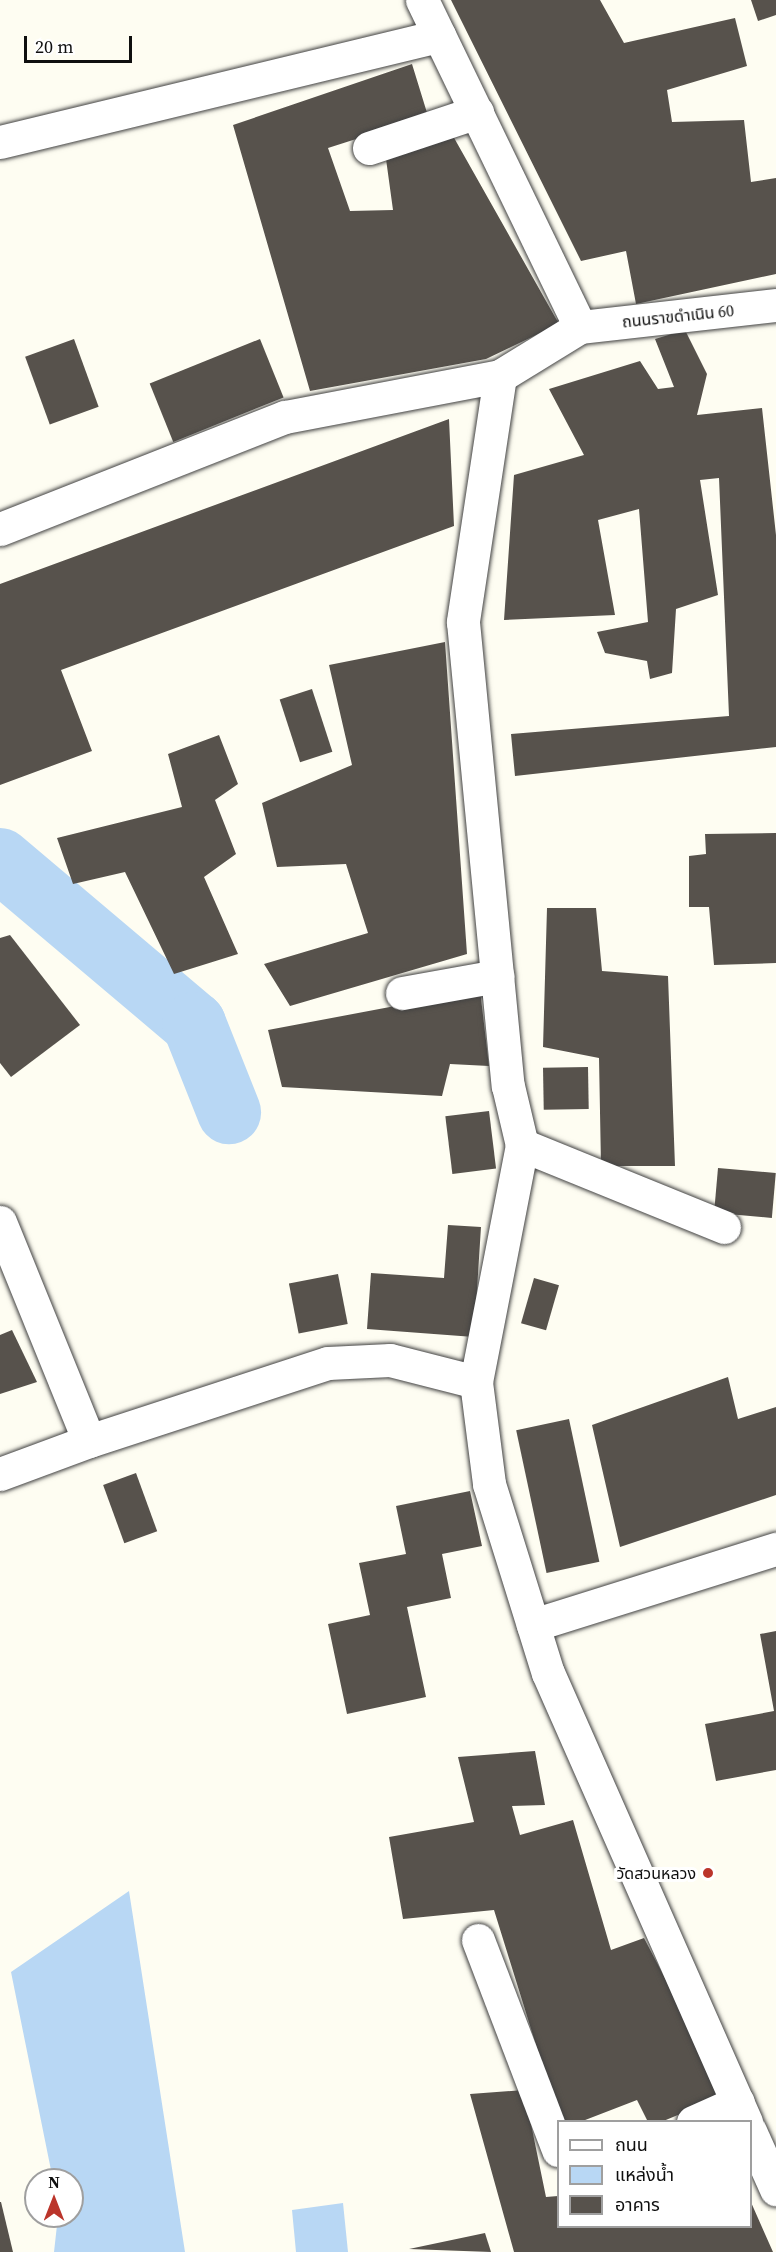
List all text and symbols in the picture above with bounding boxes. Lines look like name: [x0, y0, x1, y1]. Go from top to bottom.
scale bar: [27, 24, 135, 62]
text: 20 m: [35, 34, 73, 59]
street label: ถนนราขดำเนิน 60: [621, 301, 735, 331]
place label: วัดสวนหลวง: [616, 1863, 696, 1883]
marker: วัดสวนหลวง: [701, 1866, 715, 1880]
legend: [557, 2120, 752, 2228]
text: ถนน: [615, 2132, 648, 2157]
text: แหล่งน้ำ: [615, 2162, 674, 2187]
north arrow: [24, 2168, 84, 2228]
text: N: [48, 2171, 60, 2193]
text: อาคาร: [615, 2192, 660, 2217]

